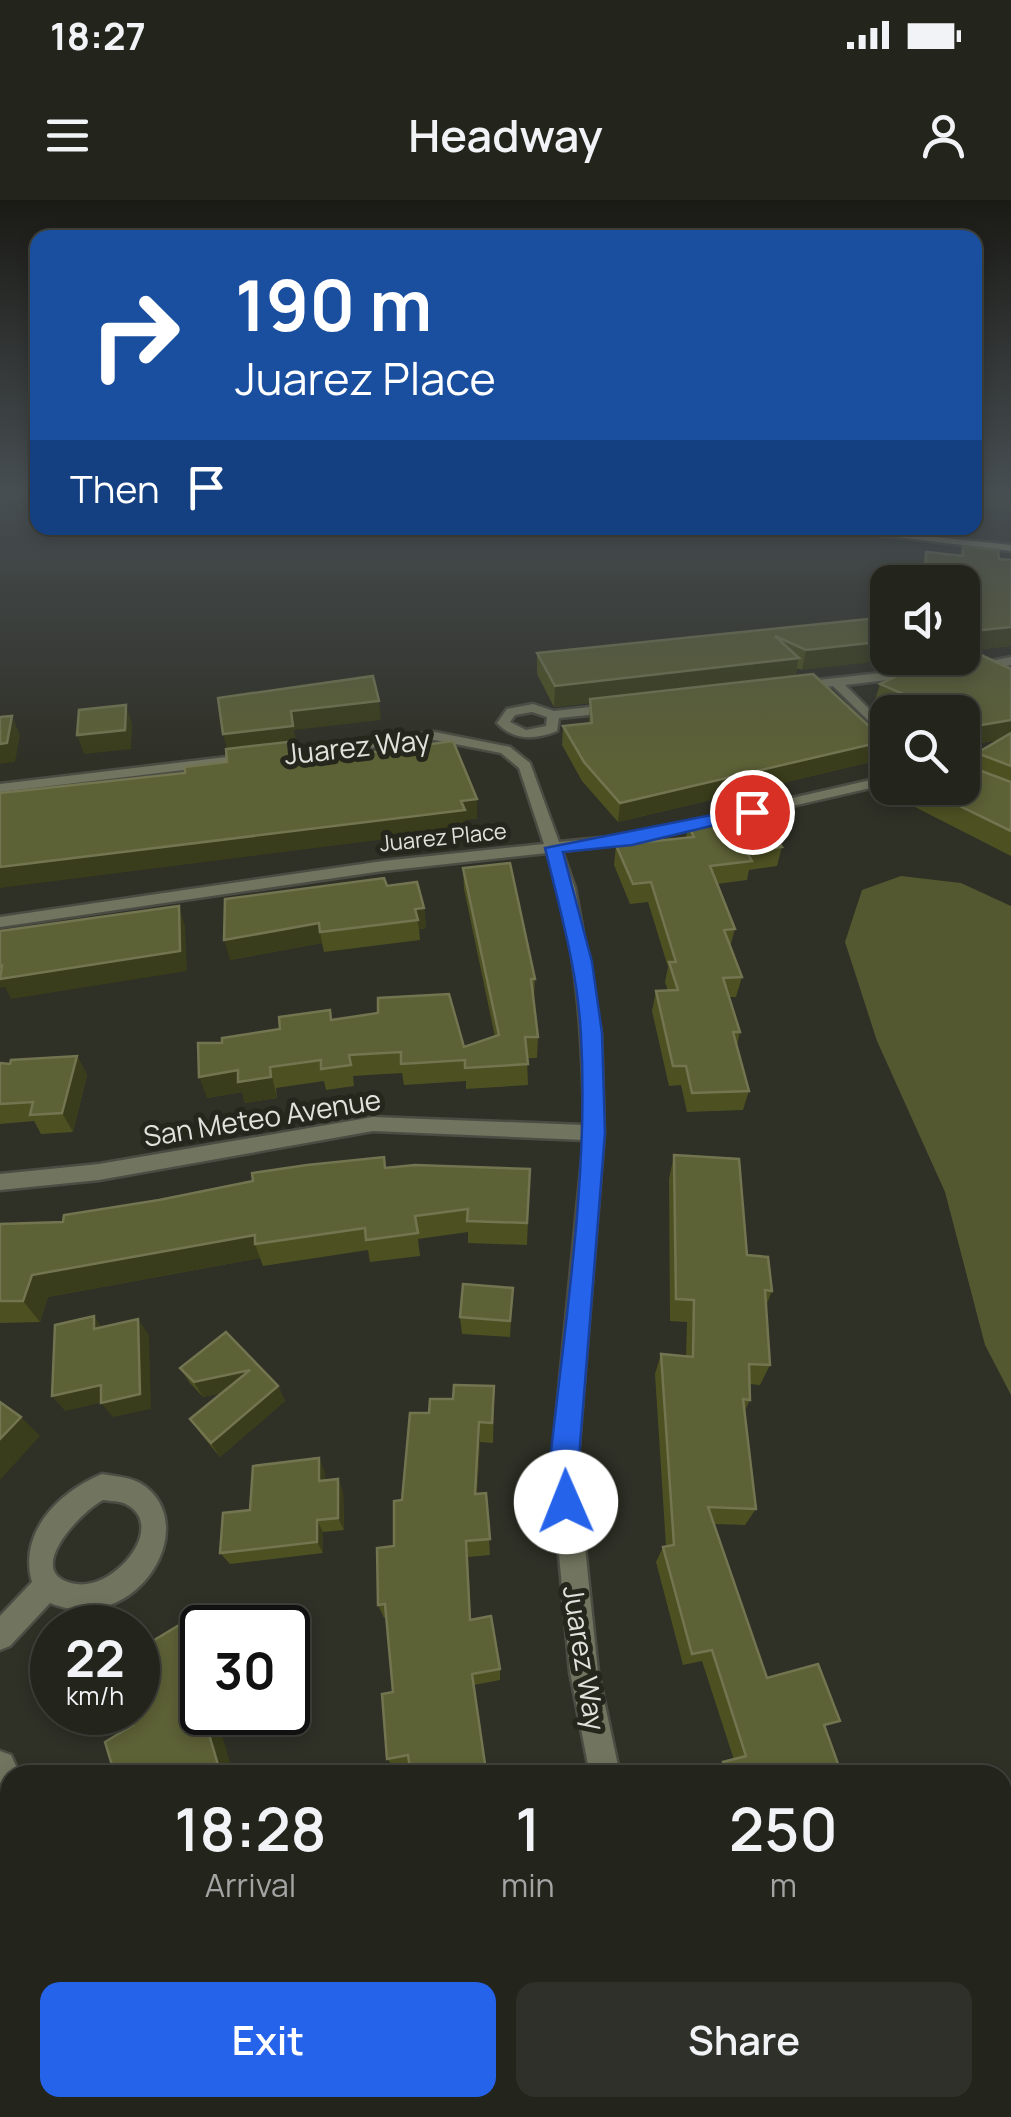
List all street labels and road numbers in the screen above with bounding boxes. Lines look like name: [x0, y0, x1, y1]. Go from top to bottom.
street label: Juarez Way: [282, 719, 432, 773]
street label: Juarez Place: [378, 815, 508, 859]
street label: San Meteo Avenue: [141, 1079, 383, 1155]
street label: Juarez Way: [555, 1583, 615, 1733]

